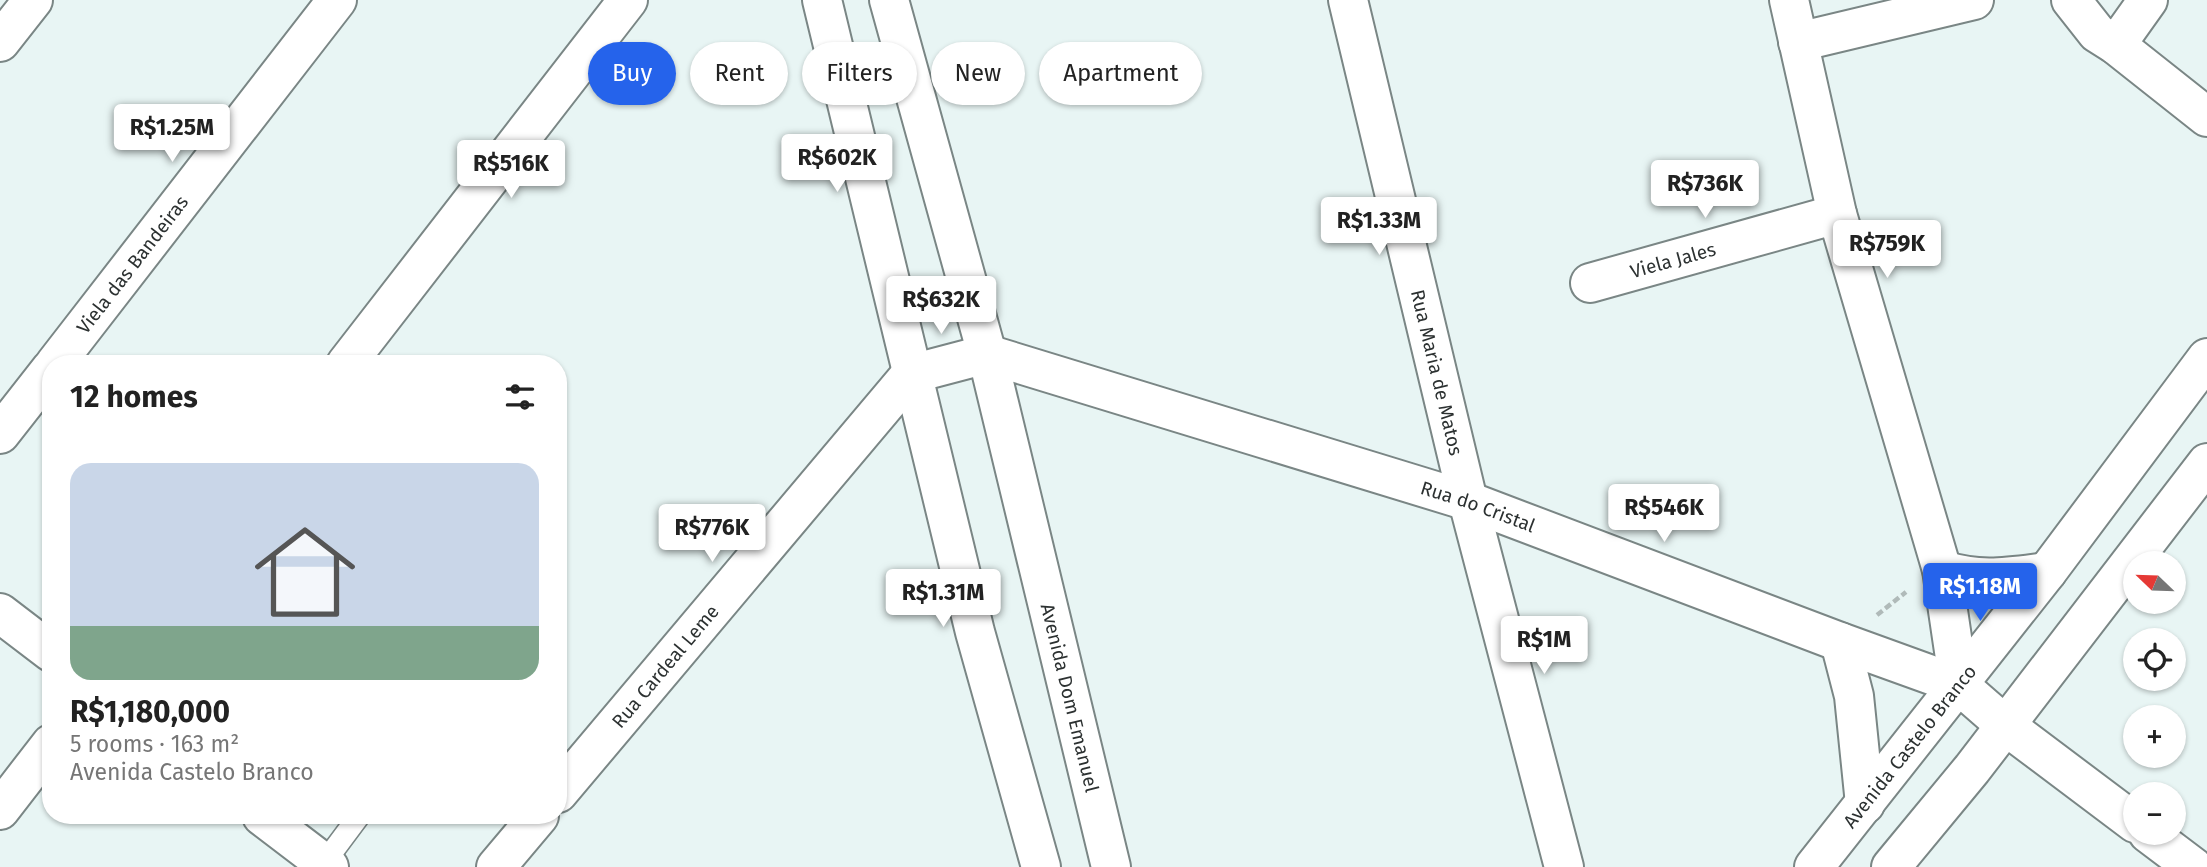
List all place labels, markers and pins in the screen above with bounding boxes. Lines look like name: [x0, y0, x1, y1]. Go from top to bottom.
pin: R$1.25M: [107, 104, 237, 164]
pin: R$602K: [780, 134, 894, 194]
pin: R$516K: [454, 140, 568, 200]
pin: R$736K: [1648, 160, 1762, 220]
pin: R$1.33M: [1314, 198, 1444, 257]
pin: R$759K: [1830, 220, 1944, 280]
pin: R$632K: [884, 276, 998, 336]
pin: R$546K: [1607, 484, 1721, 544]
pin: R$776K: [655, 504, 769, 564]
pin: R$1.18M: [1915, 564, 2045, 623]
pin: R$1.31M: [878, 570, 1008, 629]
pin: R$1M: [1503, 616, 1585, 676]

